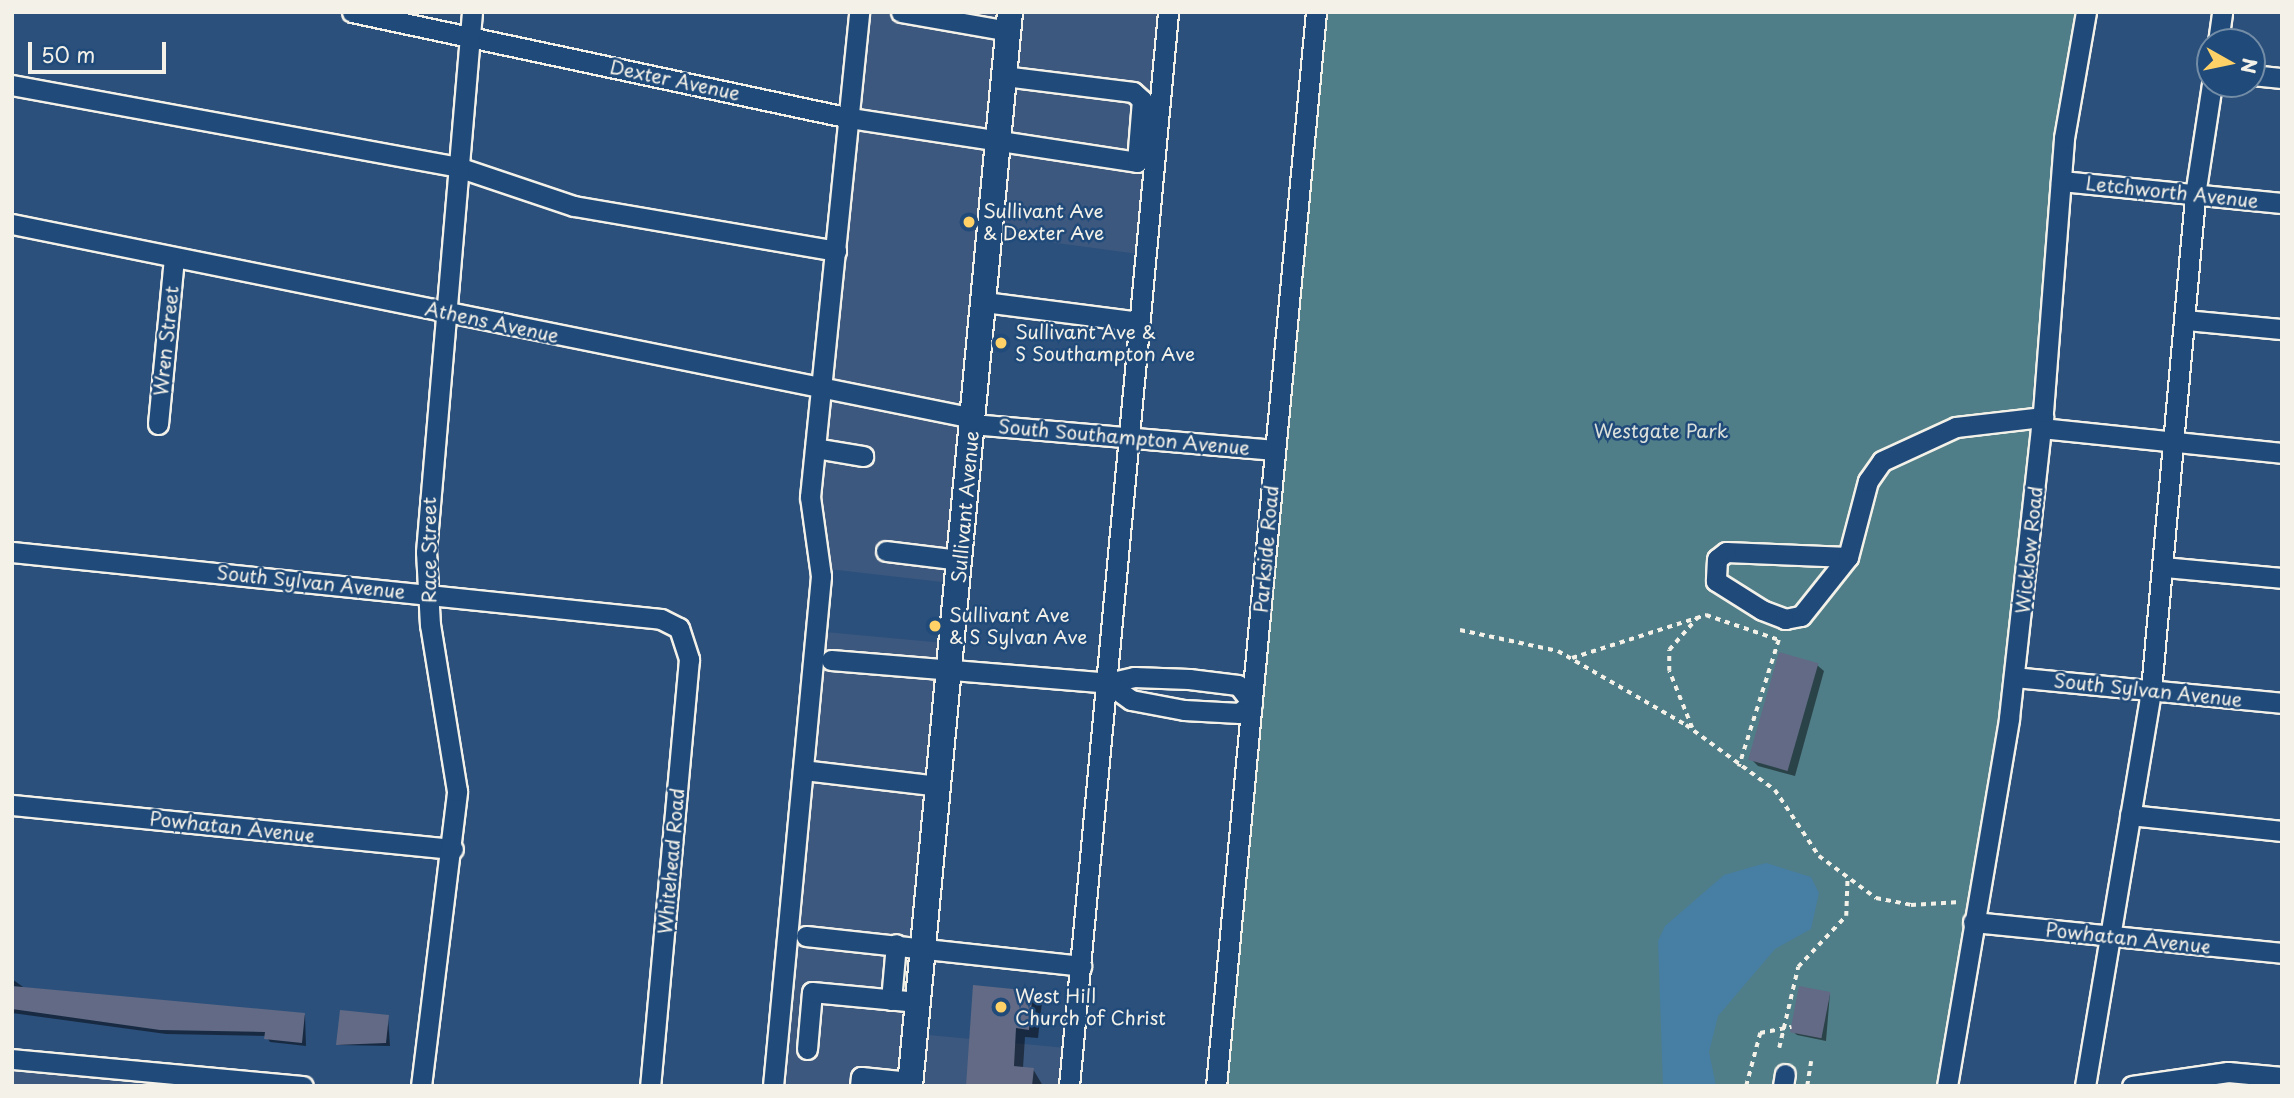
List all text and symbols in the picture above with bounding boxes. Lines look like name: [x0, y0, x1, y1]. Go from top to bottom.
scale bar: [32, 28, 170, 72]
north arrow: [2196, 28, 2266, 98]
text: 50 m: [41, 38, 95, 70]
street label: Dexter Avenue: [607, 55, 743, 105]
text: N: [2235, 56, 2265, 76]
street label: Letchworth Avenue: [2084, 172, 2260, 212]
place label: Sullivant Ave & Dexter Ave: [983, 200, 1106, 244]
marker: Sullivant Ave & Dexter Ave: [961, 214, 977, 230]
street label: Wren Street: [149, 284, 183, 398]
street label: Athens Avenue: [424, 297, 560, 347]
place label: Sullivant Ave & S Southampton Ave: [1015, 321, 1195, 365]
marker: Sullivant Ave & S Southampton Ave: [993, 335, 1009, 351]
street label: South Southampton Avenue: [998, 415, 1250, 459]
park label: Westgate Park: [1594, 420, 1728, 442]
street label: Sullivant Avenue: [947, 431, 983, 583]
street label: Parkside Road: [1249, 484, 1283, 614]
street label: Wicklow Road: [2011, 485, 2047, 615]
street label: Race Street: [418, 496, 440, 604]
street label: South Sylvan Avenue: [216, 561, 406, 603]
place label: Sullivant Ave & S Sylvan Ave: [949, 604, 1088, 648]
marker: Sullivant Ave & S Sylvan Ave: [927, 618, 943, 634]
street label: South Sylvan Avenue: [2053, 669, 2243, 711]
street label: Whitehead Road: [653, 786, 689, 936]
street label: Powhatan Avenue: [149, 807, 315, 847]
street label: Powhatan Avenue: [2045, 918, 2211, 958]
place label: West Hill Church of Christ: [1015, 985, 1166, 1029]
marker: West Hill Church of Christ: [993, 999, 1009, 1015]

